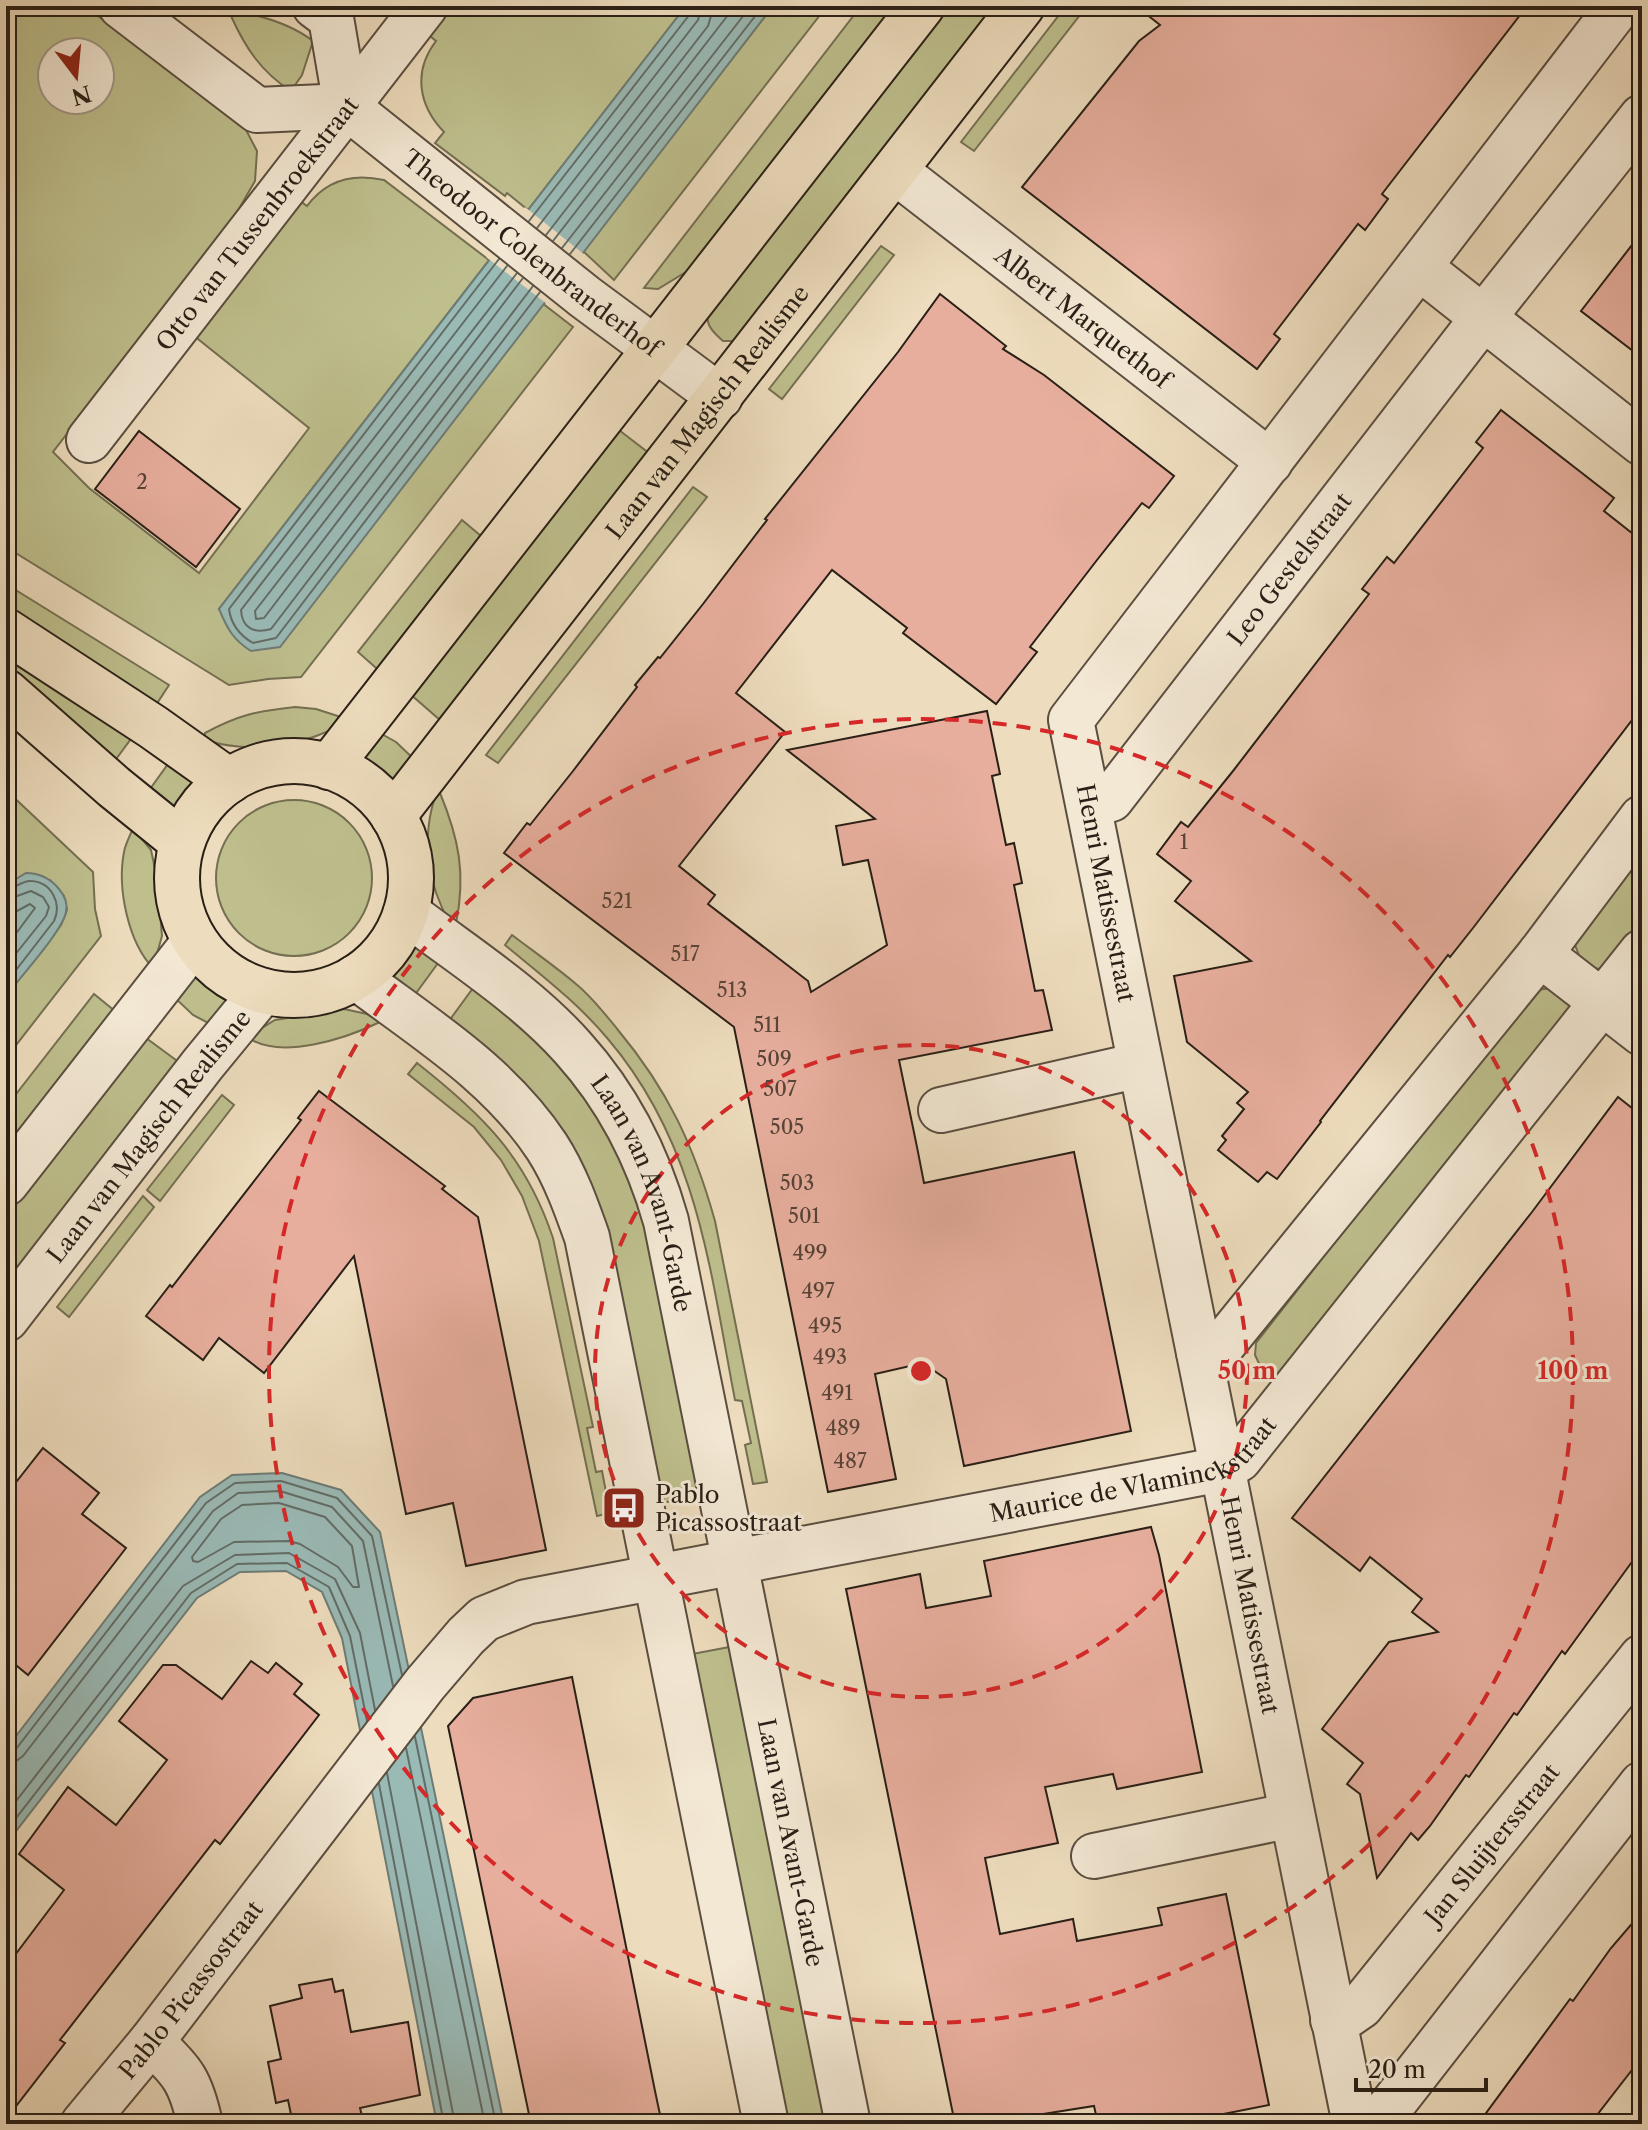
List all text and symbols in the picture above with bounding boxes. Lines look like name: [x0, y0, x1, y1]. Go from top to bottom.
north arrow: [36, 36, 116, 116]
text: N: [68, 79, 94, 110]
street label: Otto van Tussenbroekstraat: [149, 90, 364, 356]
street label: Theodoor Colenbranderhof: [397, 143, 668, 364]
street label: Albert Marquethof: [989, 239, 1178, 395]
street label: Laan van Magisch Realisme: [599, 279, 815, 544]
house number: 2: [136, 470, 148, 494]
street label: Leo Gestelstraat: [1221, 486, 1357, 651]
street label: Henri Matissestraat: [1071, 781, 1141, 1005]
house number: 1: [1180, 830, 1189, 854]
house number: 521: [602, 889, 633, 913]
house number: 517: [670, 942, 700, 966]
house number: 513: [717, 978, 747, 1002]
street label: Laan van Magisch Realisme: [40, 1003, 256, 1268]
house number: 511: [753, 1013, 781, 1037]
house number: 509: [756, 1047, 792, 1071]
street label: Laan van Avant-Garde: [585, 1069, 698, 1315]
house number: 507: [763, 1077, 797, 1101]
house number: 505: [770, 1115, 804, 1139]
house number: 503: [780, 1171, 814, 1195]
house number: 501: [788, 1204, 821, 1228]
house number: 499: [793, 1241, 828, 1265]
house number: 497: [801, 1279, 835, 1303]
house number: 495: [808, 1314, 842, 1338]
house number: 493: [813, 1345, 847, 1369]
text: 50 m: [1218, 1356, 1276, 1385]
text: 100 m: [1537, 1356, 1609, 1385]
centre of rings: [907, 1357, 935, 1385]
house number: 491: [821, 1381, 853, 1405]
street label: Maurice de Vlaminckstraat: [987, 1410, 1282, 1528]
house number: 489: [825, 1416, 861, 1440]
house number: 487: [833, 1449, 867, 1473]
place label: Pablo Picassostraat: [655, 1480, 802, 1537]
bus stop icon: Pablo Picassostraat: [600, 1484, 648, 1532]
street label: Henri Matissestraat: [1215, 1493, 1285, 1717]
street label: Laan van Avant-Garde: [752, 1716, 830, 1969]
street label: Jan Sluijtersstraat: [1416, 1757, 1565, 1933]
street label: Pablo Picassostraat: [112, 1894, 269, 2085]
scale bar: [1356, 2042, 1486, 2092]
text: 20 m: [1368, 2055, 1426, 2084]

